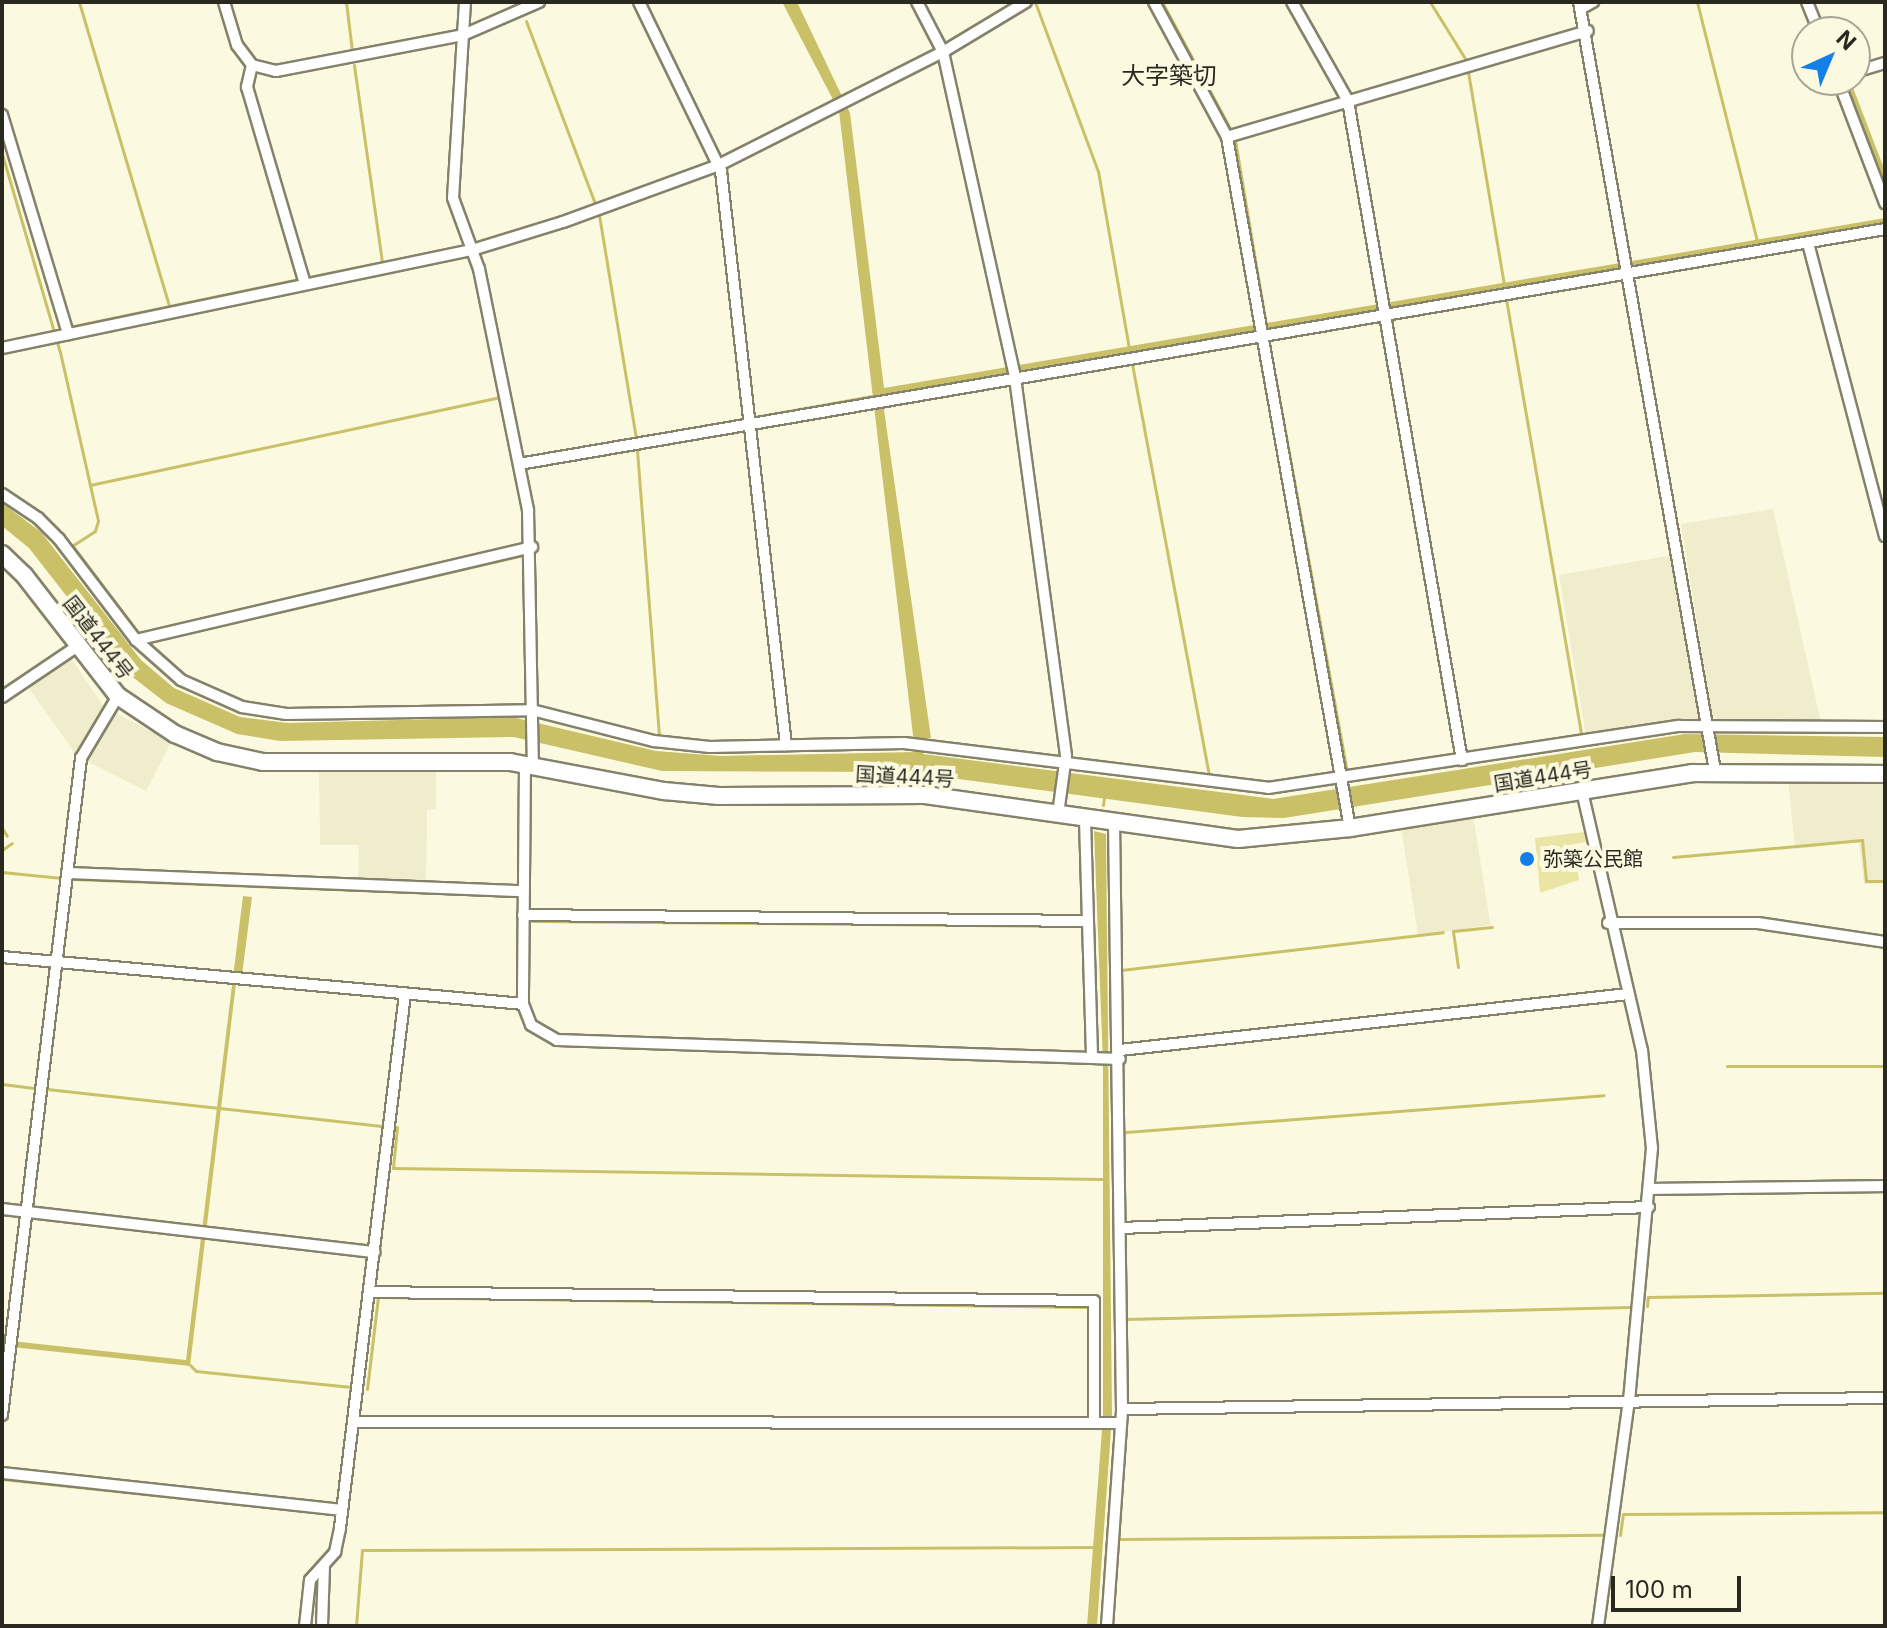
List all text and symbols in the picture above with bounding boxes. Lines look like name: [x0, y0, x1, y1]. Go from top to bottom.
north arrow: [1791, 16, 1871, 96]
text: N: [1831, 25, 1861, 55]
district label: 大字築切: [1121, 62, 1217, 90]
street label: 国道444号: [58, 592, 138, 684]
street label: 国道444号: [1492, 757, 1594, 797]
street label: 国道444号: [855, 762, 955, 792]
place label: 弥築公民館: [1543, 847, 1643, 871]
marker: 弥築公民館: [1518, 850, 1536, 868]
scale bar: [1615, 1560, 1745, 1610]
text: 100 m: [1625, 1575, 1693, 1604]

